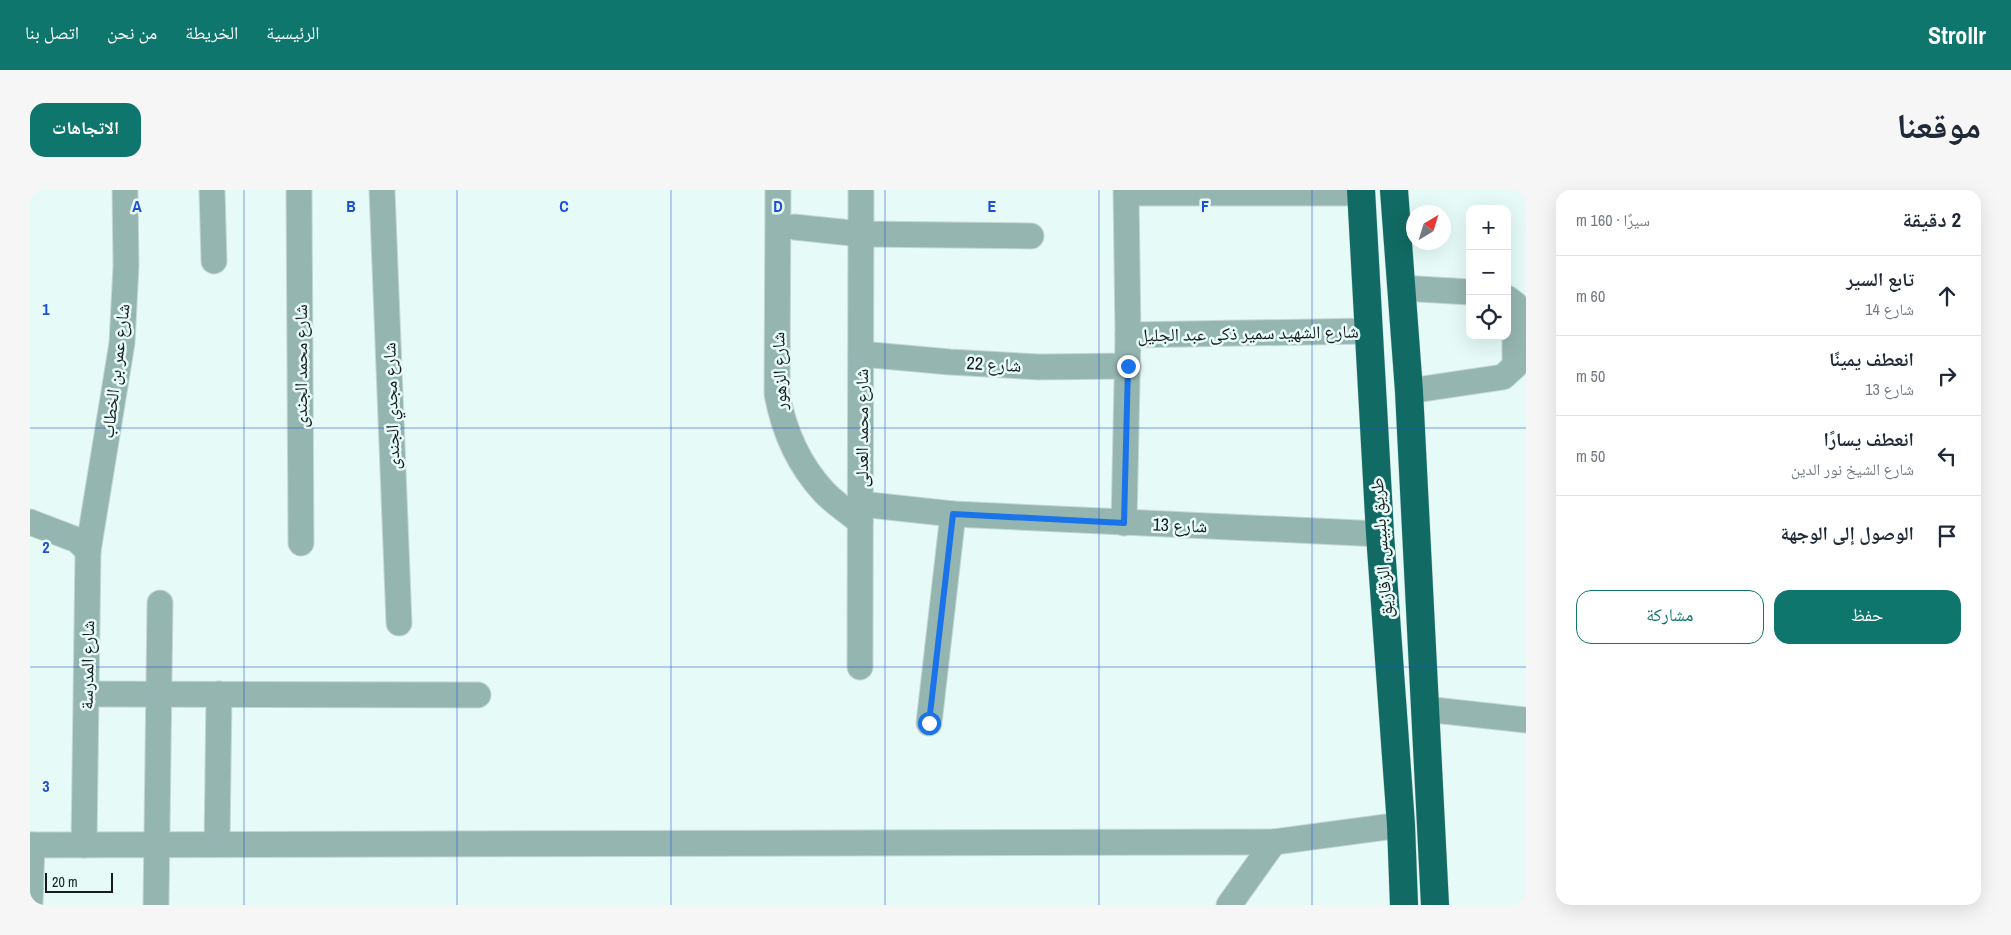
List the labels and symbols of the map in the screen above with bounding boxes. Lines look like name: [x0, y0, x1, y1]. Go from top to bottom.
text: A: [132, 195, 142, 217]
text: B: [346, 195, 356, 217]
text: C: [559, 195, 569, 217]
text: D: [773, 195, 783, 217]
text: E: [988, 195, 997, 217]
text: F: [1201, 195, 1209, 217]
north arrow: [1406, 205, 1451, 250]
text: 1: [42, 298, 50, 320]
street label: شارع عمر بن الخطاب: [94, 302, 136, 440]
street label: شارع محمد الجندى: [288, 304, 313, 428]
street label: شارع الشهيد سمير ذكى عبد الجليل: [1137, 319, 1359, 347]
street label: شارع الزهور: [765, 331, 793, 412]
street label: شارع مجدي الجندى: [376, 342, 408, 470]
street label: شارع 22: [966, 350, 1022, 378]
route end: [1117, 355, 1140, 378]
street label: شارع محمد العدلى: [849, 369, 874, 487]
street label: طريق بلبيس, الزقازيق: [1364, 477, 1398, 619]
street label: شارع 13: [1152, 512, 1208, 538]
text: 2: [42, 536, 50, 558]
street label: شارع المدرسة: [74, 620, 100, 710]
route start: [918, 712, 941, 735]
text: 3: [42, 775, 50, 797]
scale bar: [45, 870, 112, 893]

